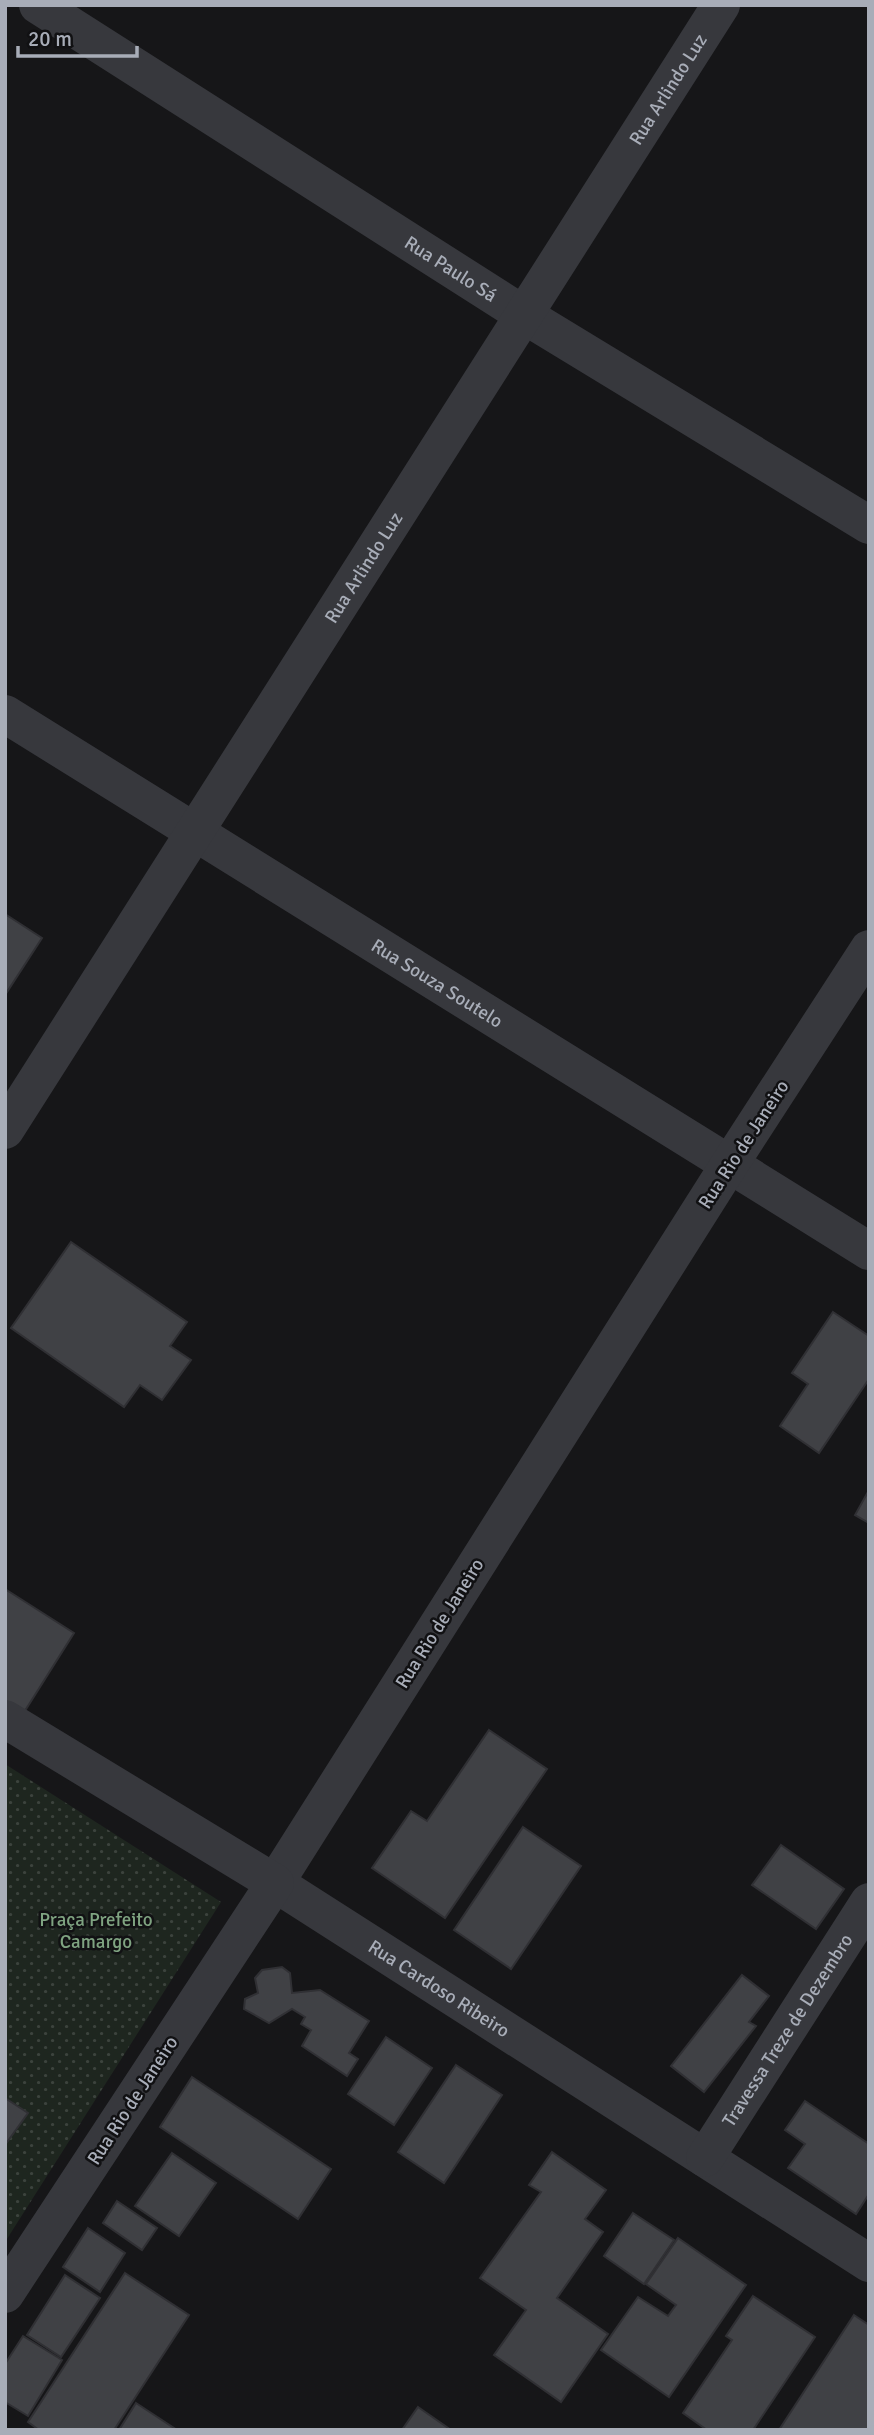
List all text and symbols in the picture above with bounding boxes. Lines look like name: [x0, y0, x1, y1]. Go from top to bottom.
scale bar: [18, 14, 136, 58]
text: 20 m: [28, 26, 72, 52]
street label: Rua Arlindo Luz: [624, 29, 713, 150]
street label: Rua Paulo Sá: [400, 231, 501, 308]
street label: Rua Arlindo Luz: [320, 508, 408, 628]
street label: Rua Souza Soutelo: [367, 934, 507, 1034]
street label: Rua Rio de Janeiro: [693, 1076, 794, 1213]
street label: Rua Rio de Janeiro: [390, 1554, 490, 1693]
park label: Praça Prefeito Camargo: [39, 1908, 153, 1954]
street label: Travessa Treze de Dezembro: [717, 1929, 859, 2132]
street label: Rua Cardoso Ribeiro: [364, 1935, 514, 2043]
street label: Rua Rio de Janeiro: [82, 2032, 183, 2169]

